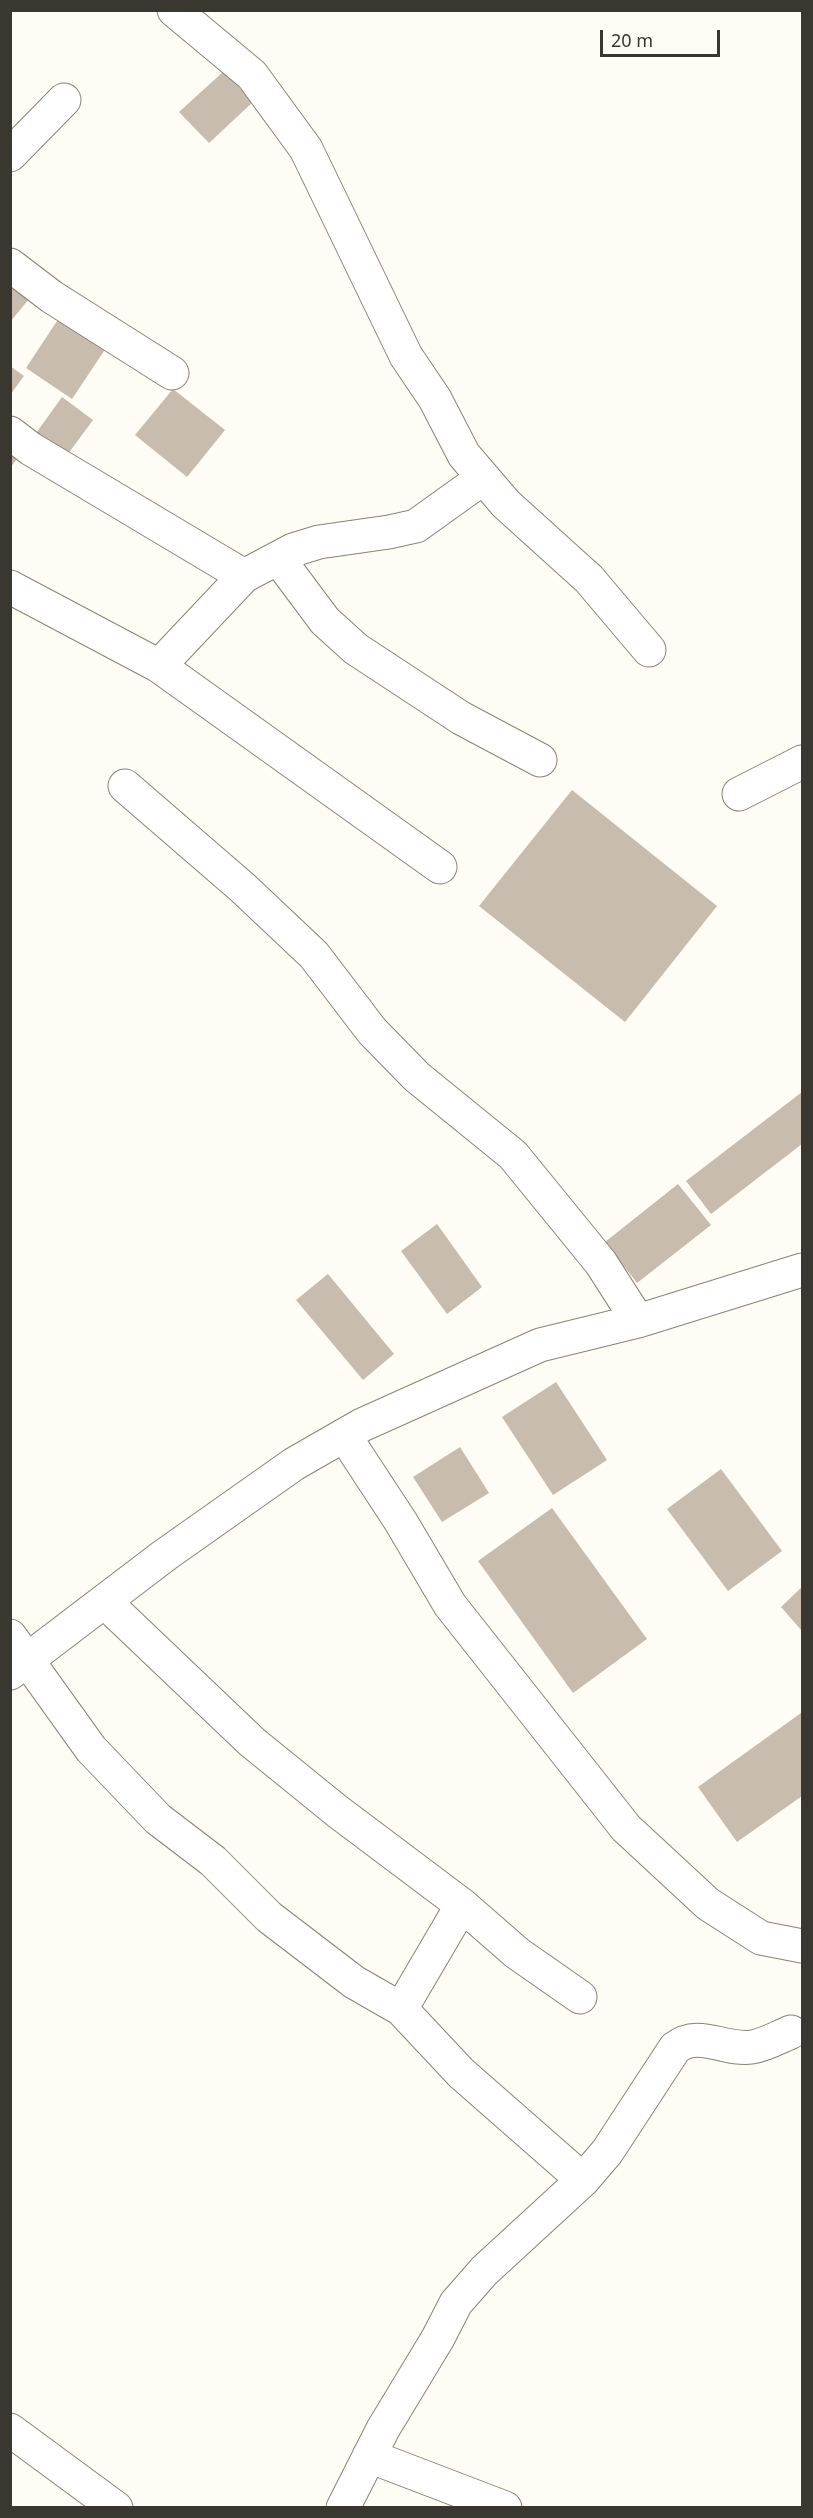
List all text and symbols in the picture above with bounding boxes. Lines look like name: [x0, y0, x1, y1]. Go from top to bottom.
scale bar: [603, 18, 723, 56]
text: 20 m: [611, 28, 653, 52]

